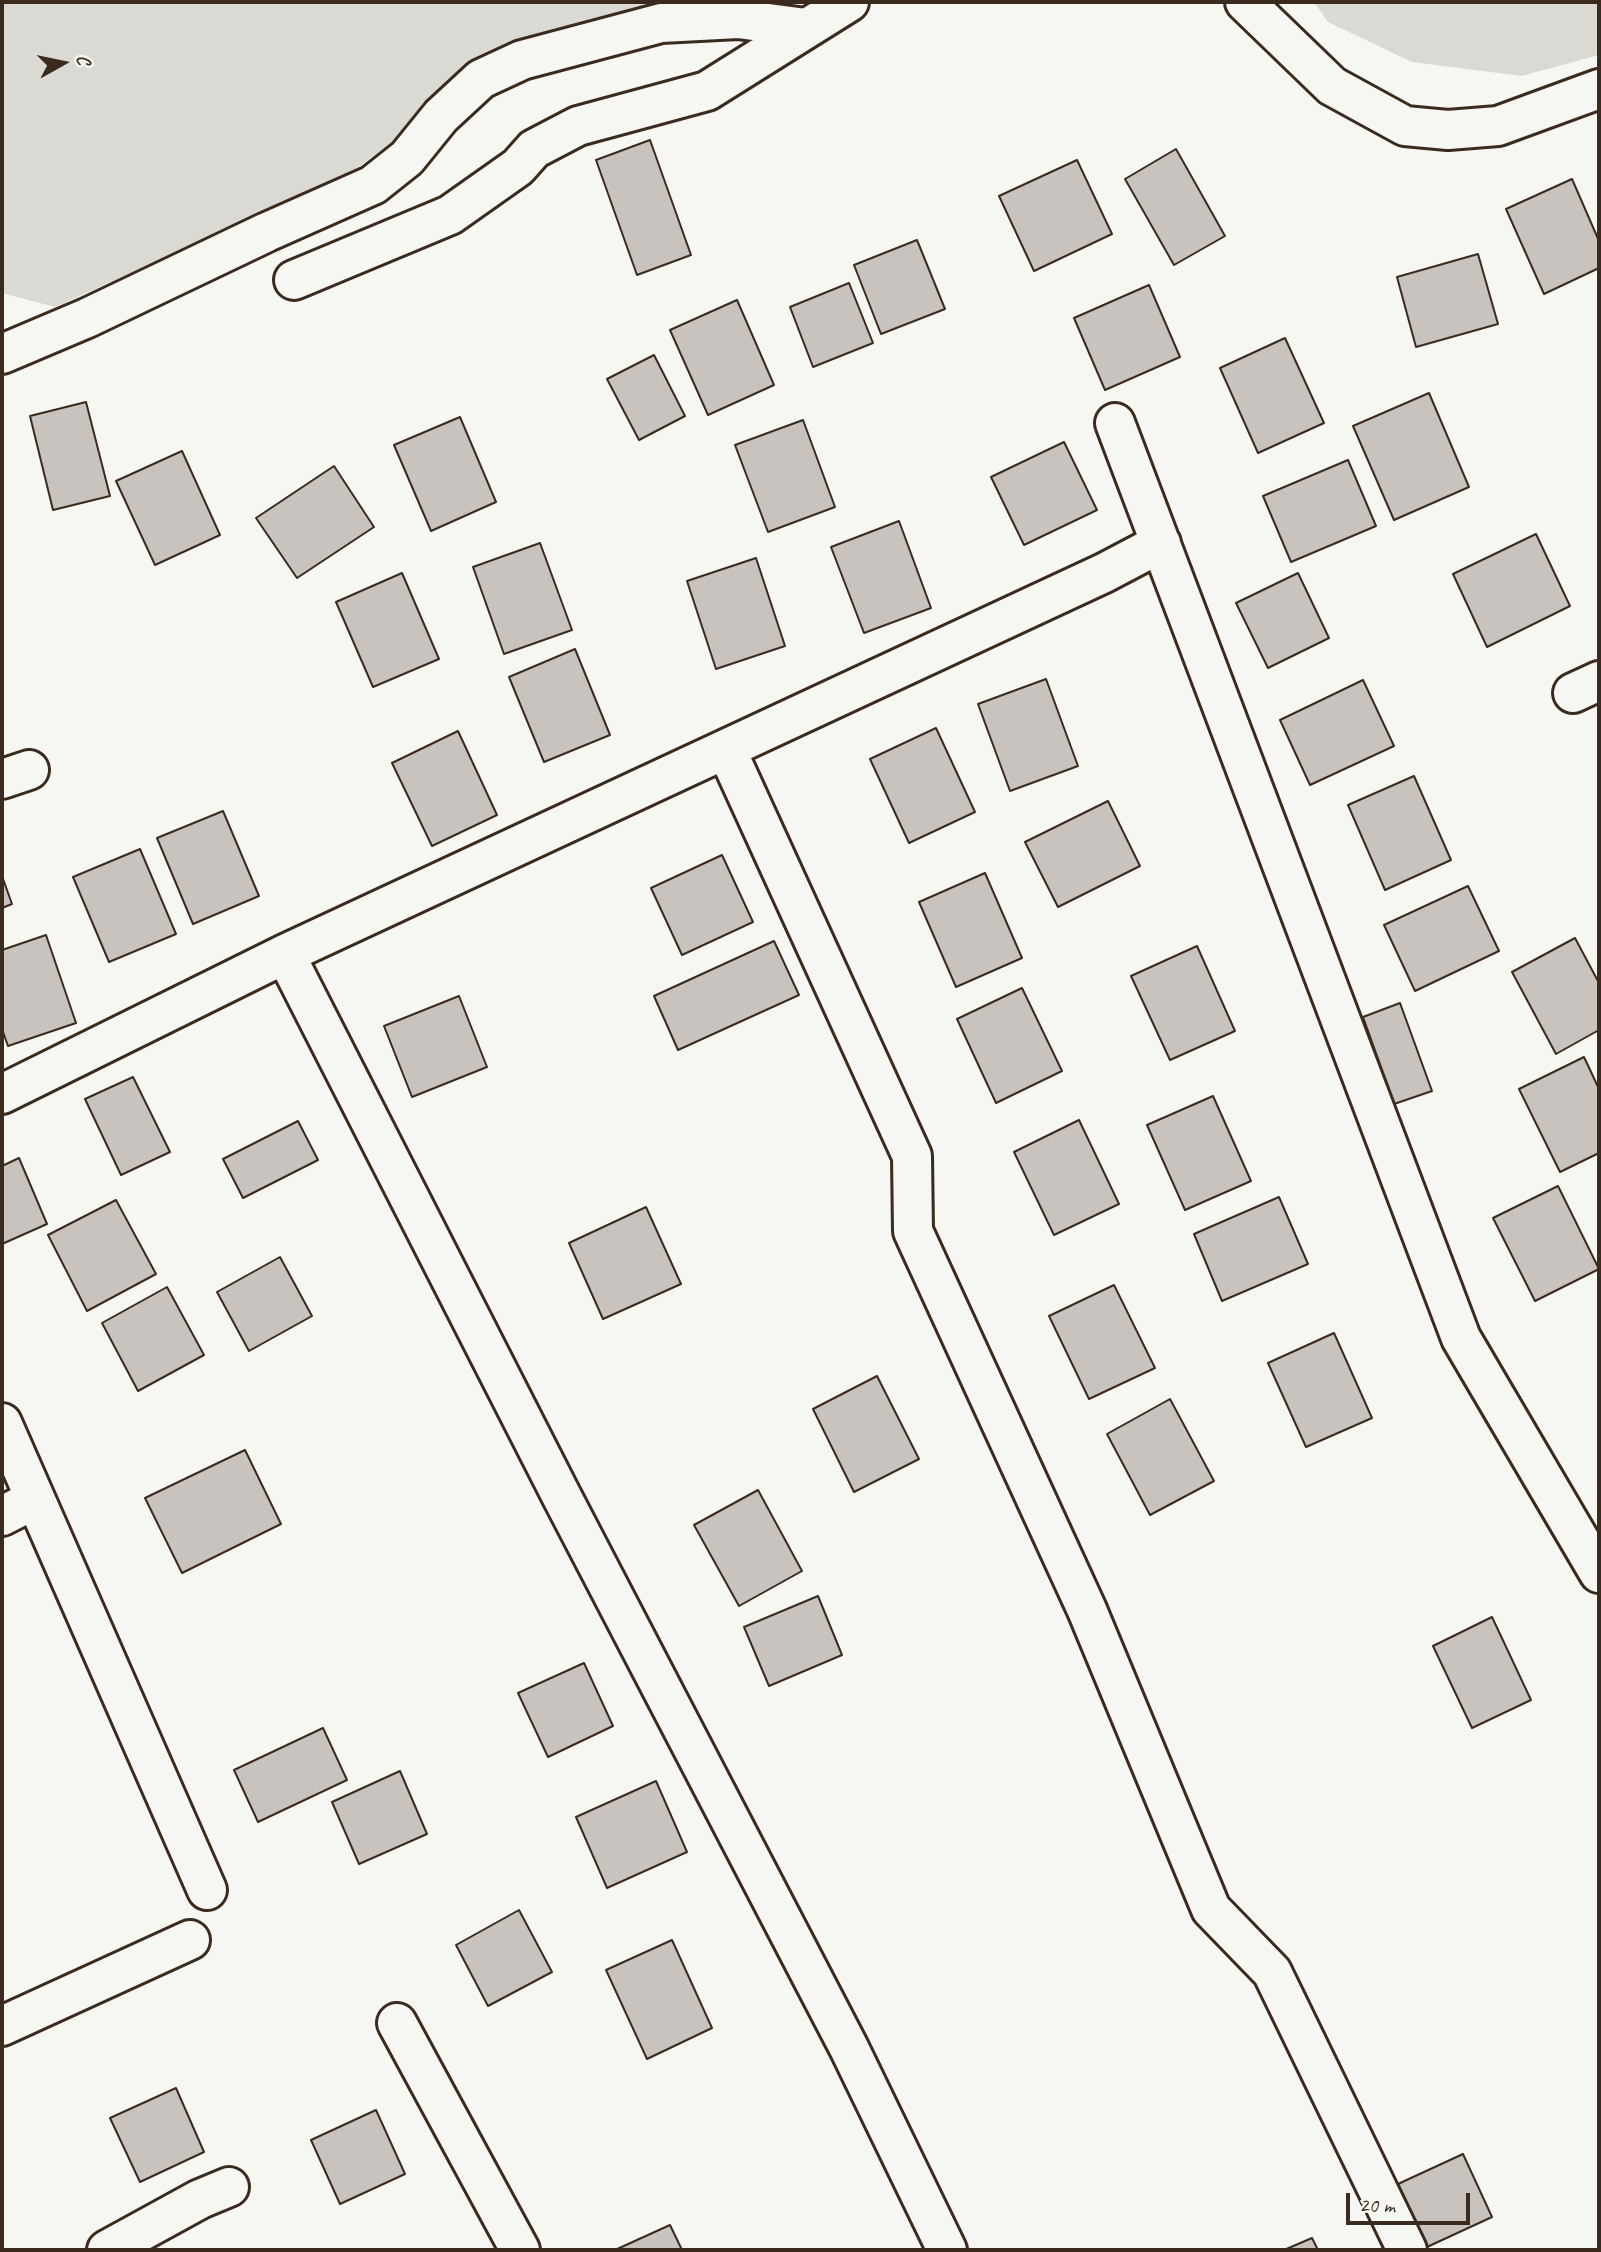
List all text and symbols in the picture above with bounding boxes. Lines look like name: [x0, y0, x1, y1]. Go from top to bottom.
north arrow: [28, 28, 98, 98]
text: С: [71, 53, 96, 66]
scale bar: [1349, 2178, 1473, 2222]
text: 20 m: [1359, 2192, 1395, 2218]

